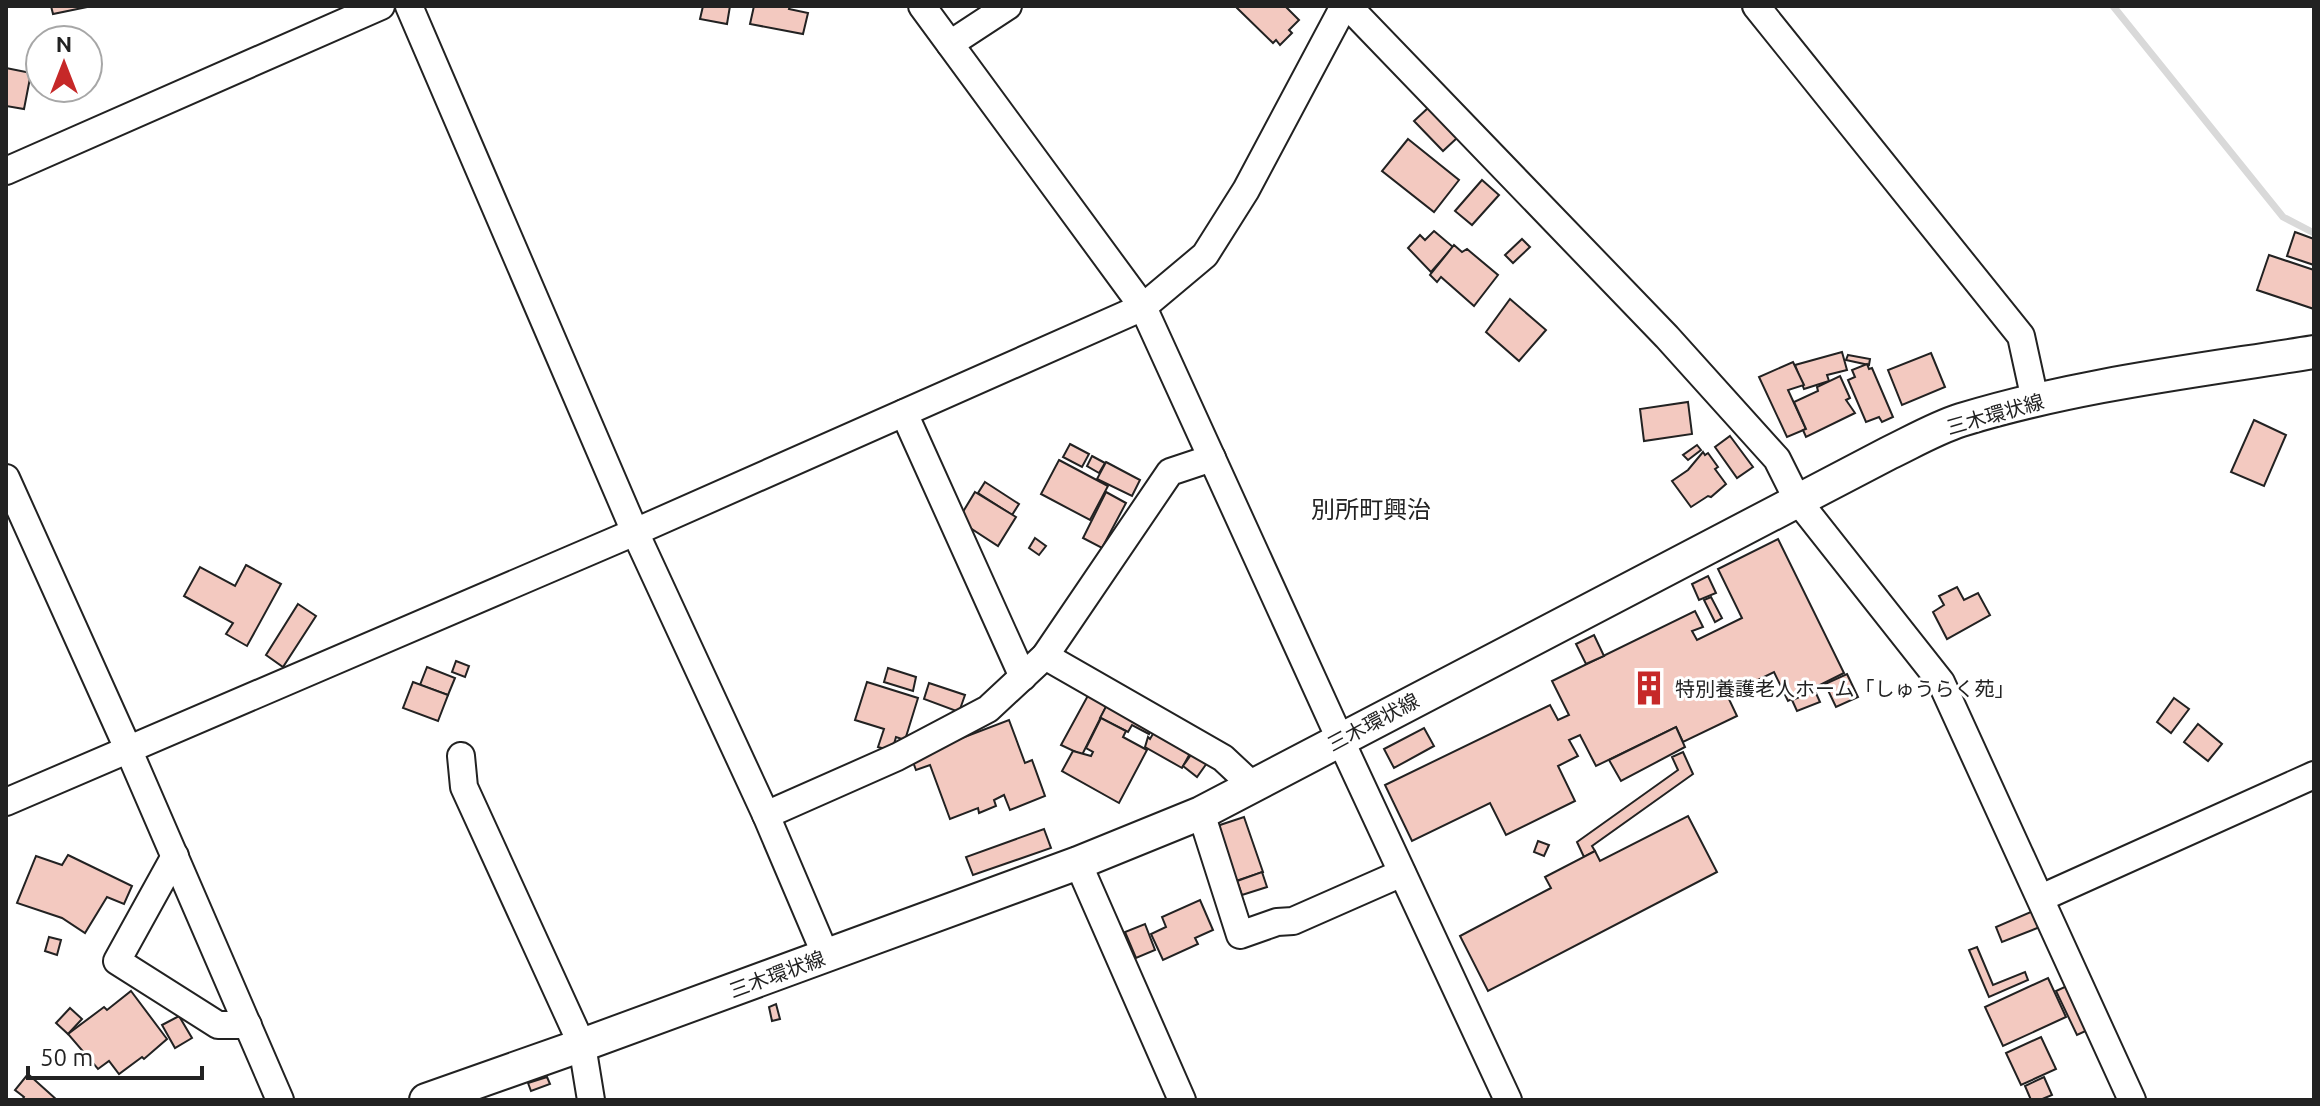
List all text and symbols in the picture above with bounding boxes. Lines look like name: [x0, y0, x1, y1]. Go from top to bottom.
north arrow: [24, 24, 104, 104]
text: N: [56, 31, 72, 56]
street label: 三木環状線: [1944, 389, 2046, 439]
district label: 別所町興治: [1311, 496, 1431, 523]
building icon: 特別養護老人ホーム「しゅうらく苑」: [1630, 669, 1668, 707]
place label: 特別養護老人ホーム「しゅうらく苑」: [1675, 677, 2014, 700]
street label: 三木環状線: [1323, 688, 1423, 756]
street label: 三木環状線: [726, 946, 828, 1002]
scale bar: [28, 1030, 202, 1080]
text: 50 m: [40, 1044, 93, 1071]

